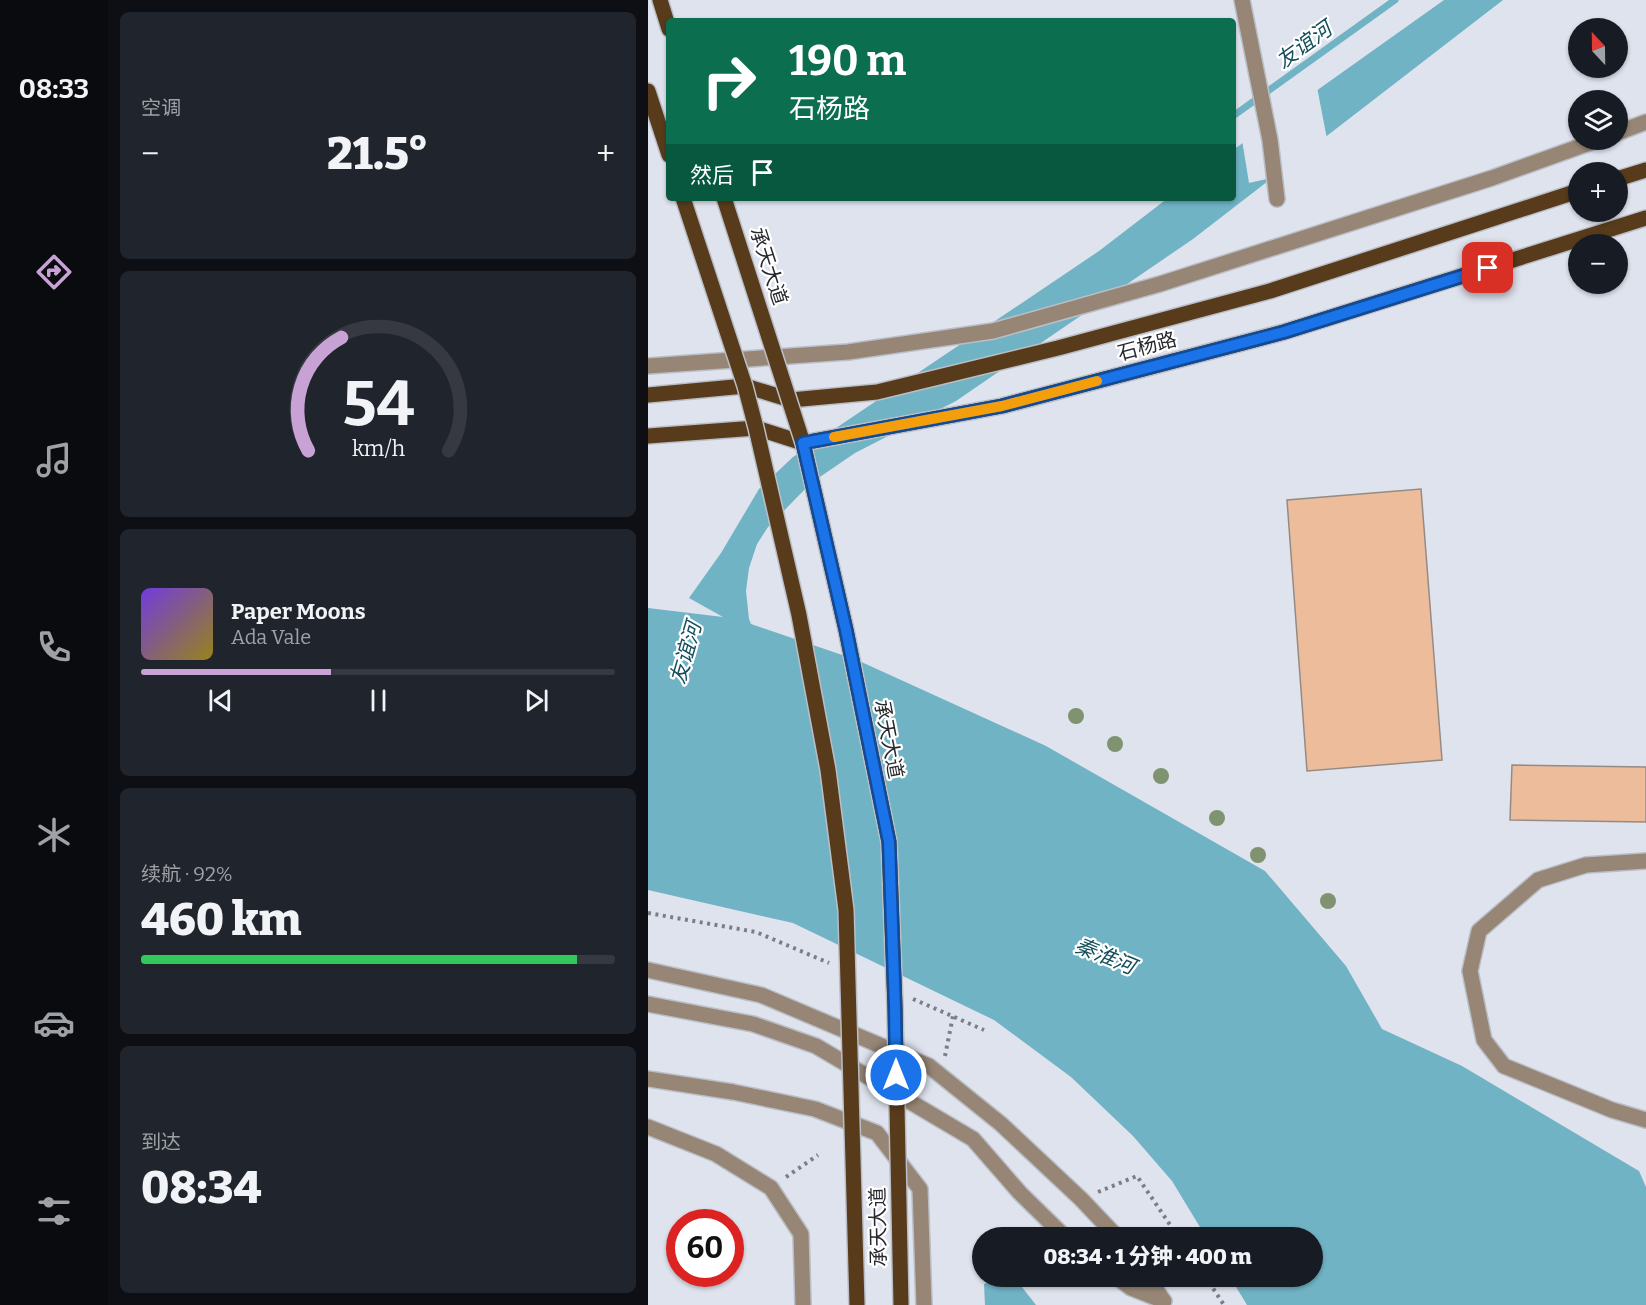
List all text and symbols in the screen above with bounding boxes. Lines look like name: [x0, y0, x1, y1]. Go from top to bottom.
water label: 友谊河: [1271, 14, 1340, 74]
north arrow: [1568, 18, 1628, 78]
map controls: [1568, 18, 1628, 294]
text: 190 m: [789, 36, 906, 86]
icon: right: [690, 42, 768, 120]
text: 08:33: [19, 73, 89, 105]
button: layers: [1568, 90, 1628, 150]
text: 石杨路: [789, 93, 870, 125]
text: 空调: [141, 96, 181, 120]
text: 21.5°: [327, 127, 428, 181]
text: −: [141, 134, 159, 174]
text: +: [596, 134, 615, 174]
icon: arrive: [746, 156, 779, 189]
text: 然后: [690, 162, 734, 189]
button: +: [1568, 162, 1628, 222]
street label: 承天大道: [745, 224, 793, 308]
button: −: [1568, 234, 1628, 294]
pin: [1462, 242, 1513, 293]
icon: directions: [33, 251, 75, 293]
icon: arrive: [1471, 251, 1504, 284]
street label: 石杨路: [1115, 327, 1179, 365]
text: 54: [342, 367, 414, 442]
text: km/h: [351, 436, 405, 462]
icon: music: [33, 439, 75, 481]
text: Paper Moons: [231, 598, 366, 625]
water label: 友谊河: [665, 615, 708, 687]
text: Ada Vale: [231, 625, 311, 649]
icon: phone: [33, 626, 75, 668]
icon: previous: [204, 684, 237, 717]
icon: pause: [362, 684, 395, 717]
icon: next: [520, 684, 553, 717]
street label: 承天大道: [870, 697, 908, 781]
icon: climate: [33, 814, 75, 856]
text: 续航 · 92%: [141, 862, 233, 886]
text: 460 km: [141, 893, 301, 947]
water label: 秦淮河: [1071, 932, 1143, 981]
icon: car: [33, 1002, 75, 1044]
position arrow: [864, 1043, 928, 1107]
text: 到达: [141, 1130, 181, 1154]
text: 08:34: [141, 1161, 261, 1215]
street label: 承天大道: [865, 1187, 891, 1267]
icon: filters: [33, 1190, 75, 1232]
speed limit sign: 60: [666, 1209, 744, 1287]
text: 08:34 · 1 分钟 · 400 m: [1043, 1243, 1252, 1270]

